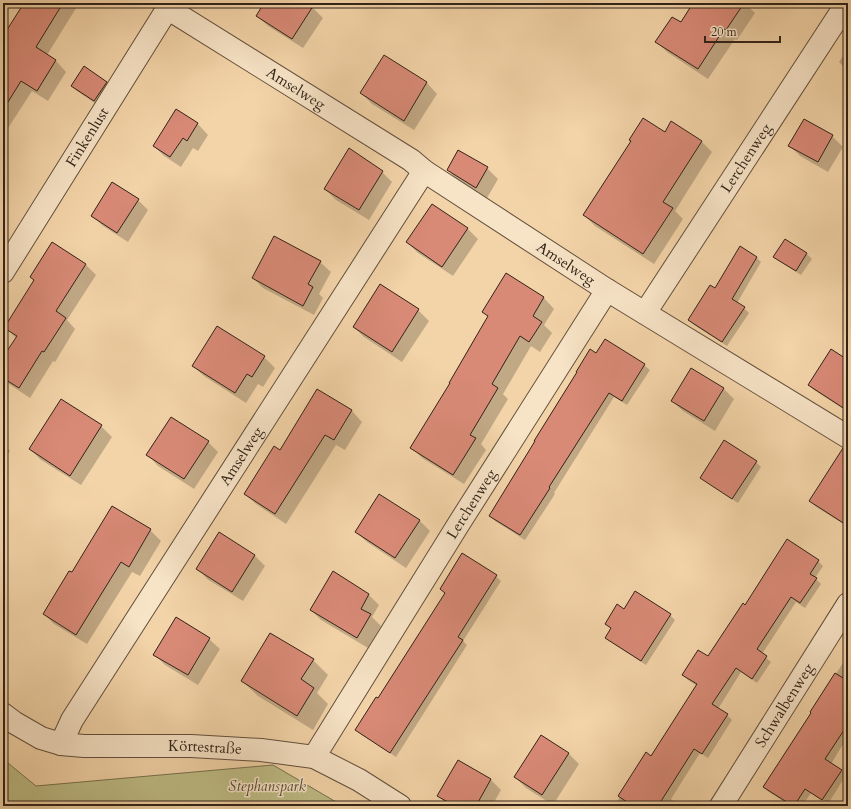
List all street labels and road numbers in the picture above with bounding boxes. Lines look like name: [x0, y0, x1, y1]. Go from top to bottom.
street label: Amselweg: [263, 62, 330, 115]
street label: Finkenlust: [61, 103, 113, 171]
street label: Lerchenweg: [716, 119, 776, 197]
street label: Amselweg: [533, 237, 600, 290]
street label: Amselweg: [215, 422, 268, 489]
street label: Lerchenweg: [442, 465, 501, 543]
street label: Schwalbenweg: [750, 659, 819, 751]
street label: Körtestraße: [168, 736, 243, 759]

